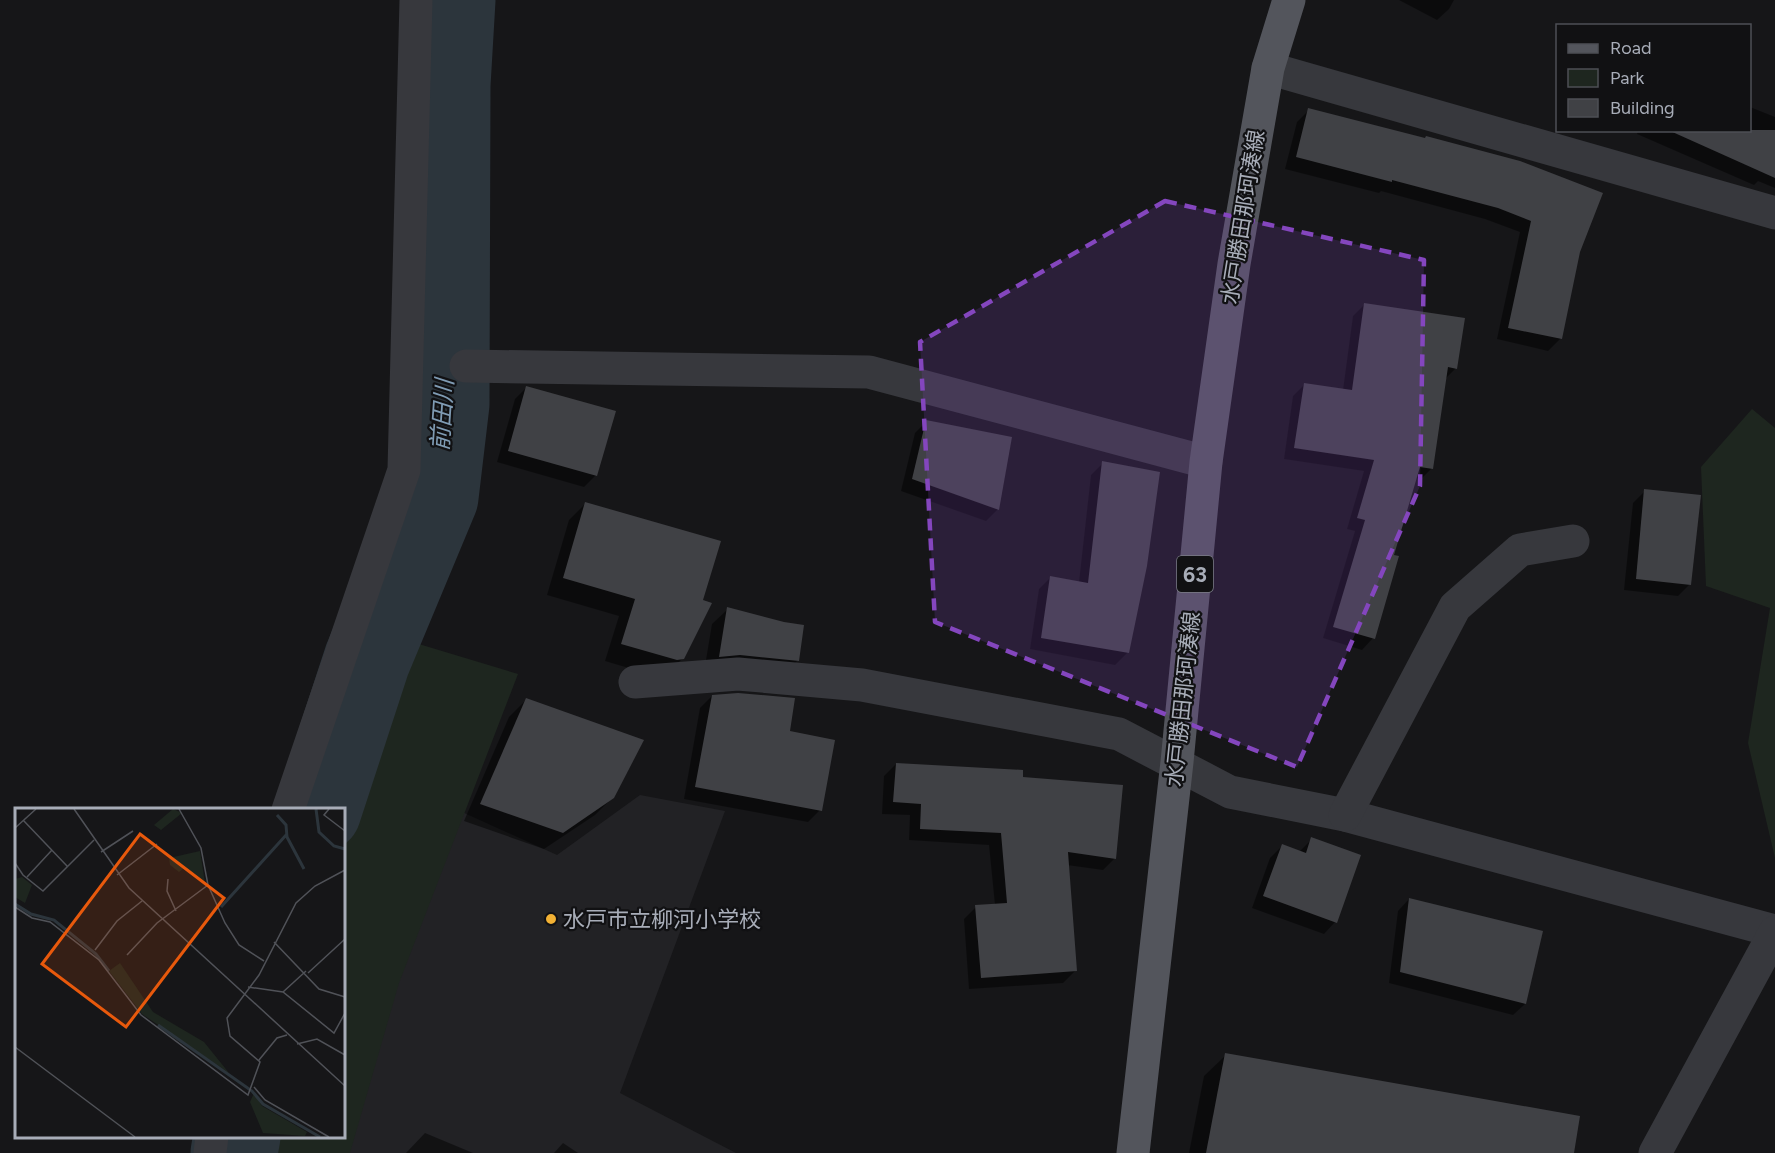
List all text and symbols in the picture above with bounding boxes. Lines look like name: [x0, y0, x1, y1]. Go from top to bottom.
legend: [1556, 24, 1751, 132]
text: Road: [1610, 37, 1651, 59]
text: Park: [1610, 67, 1645, 89]
text: Building: [1610, 97, 1675, 119]
street label: 水戸勝田那珂湊線: [1216, 128, 1270, 306]
water label: 前田川: [425, 375, 459, 452]
road number: 63: [1177, 556, 1213, 592]
street label: 水戸勝田那珂湊線: [1160, 610, 1206, 788]
inset map: [15, 808, 345, 1138]
place label: 水戸市立柳河小学校: [563, 906, 761, 933]
marker: 水戸市立柳河小学校: [544, 912, 558, 926]

